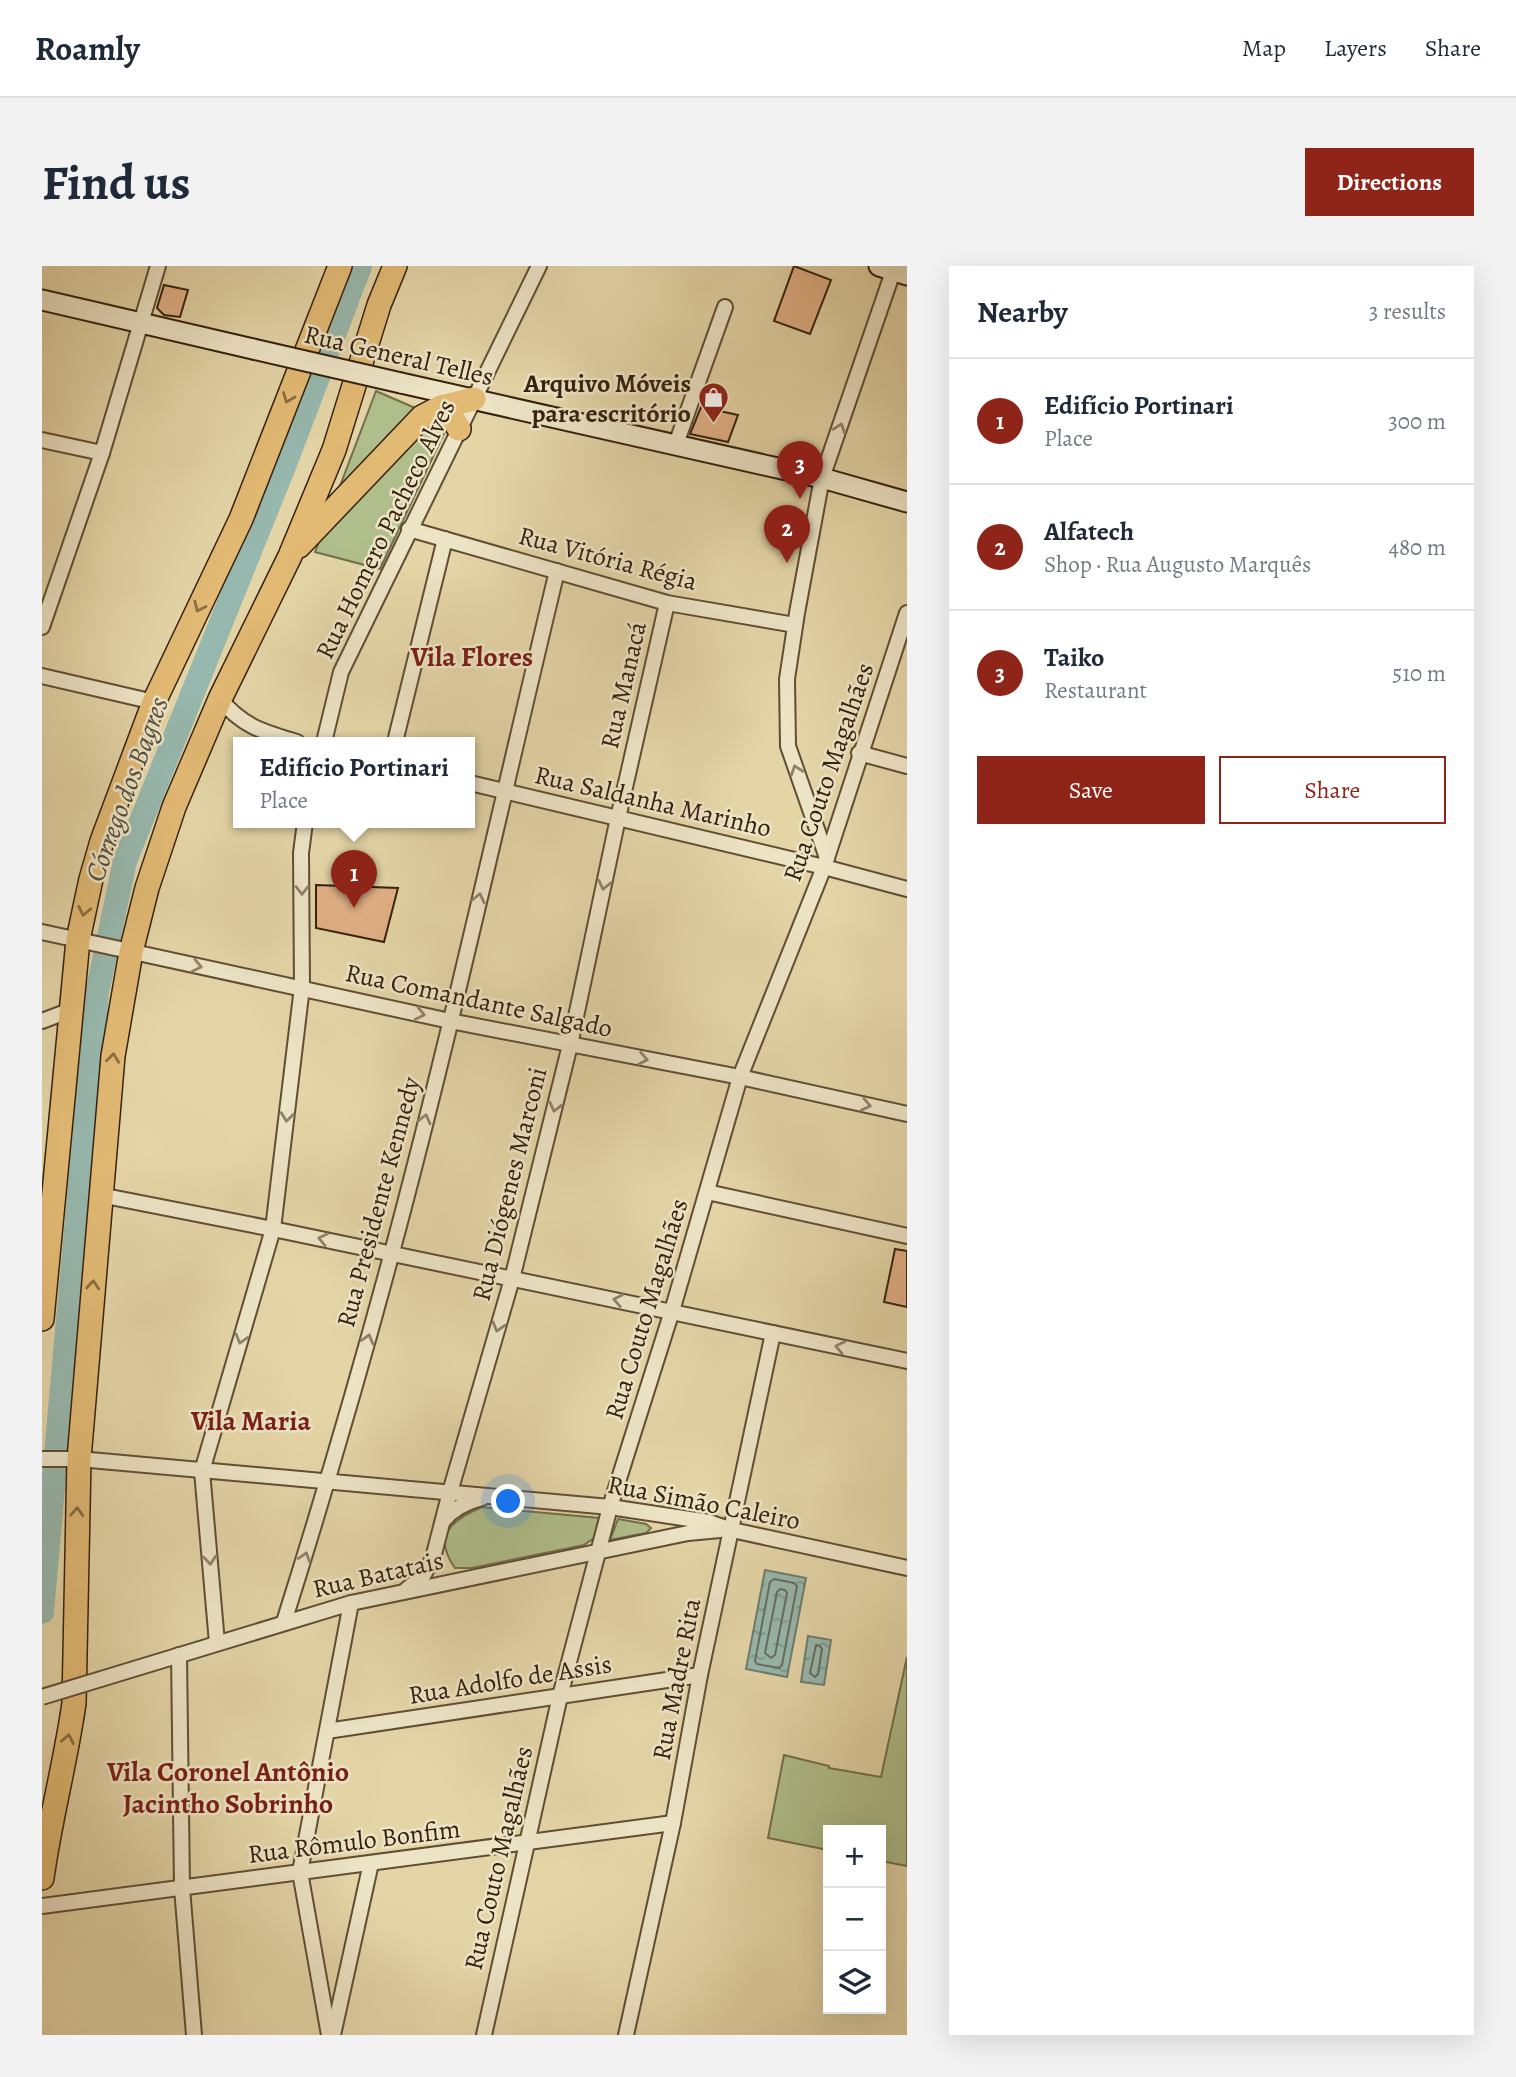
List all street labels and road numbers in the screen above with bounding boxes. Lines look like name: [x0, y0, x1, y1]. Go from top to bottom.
street label: Rua General Telles: [301, 317, 497, 394]
street label: Rua Homero Pacheco Alves: [307, 393, 464, 665]
street label: Rua Vitória Régia: [515, 518, 701, 599]
street label: Rua Manacá: [592, 618, 655, 752]
street label: Rua Couto Magalhães: [775, 658, 882, 886]
street label: Rua Saldanha Marinho: [531, 757, 775, 846]
street label: Rua Comandante Salgado: [342, 955, 616, 1046]
street label: Rua Diógenes Marconi: [463, 1063, 555, 1305]
street label: Rua Presidente Kennedy: [328, 1073, 429, 1331]
street label: Rua Couto Magalhães: [596, 1195, 697, 1424]
street label: Rua Simão Caleiro: [605, 1467, 803, 1538]
street label: Rua Batatais: [309, 1542, 447, 1607]
street label: Rua Madre Rita: [644, 1595, 709, 1763]
street label: Rua Adolfo de Assis: [406, 1646, 614, 1713]
street label: Rua Couto Magalhães: [456, 1743, 541, 1974]
street label: Rua Rômulo Bonfim: [246, 1811, 462, 1872]

